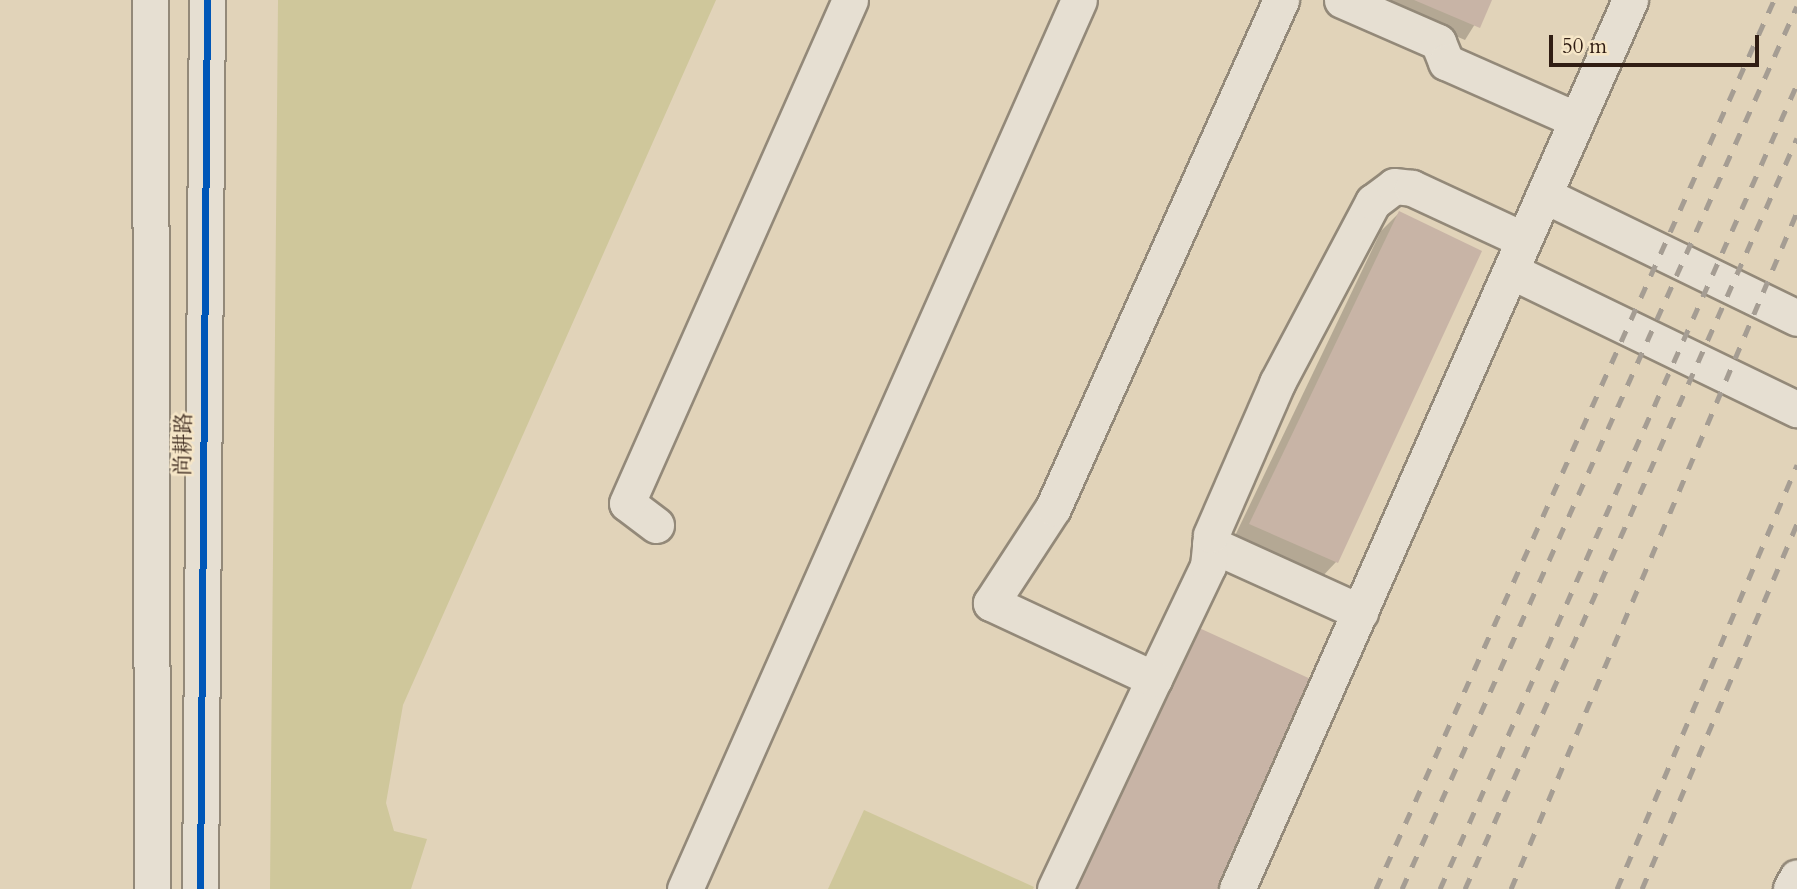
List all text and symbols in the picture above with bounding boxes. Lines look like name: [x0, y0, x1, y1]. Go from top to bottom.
scale bar: [1552, 21, 1762, 65]
text: 50 m: [1562, 32, 1607, 61]
street label: 尚耕路: [171, 412, 197, 476]

